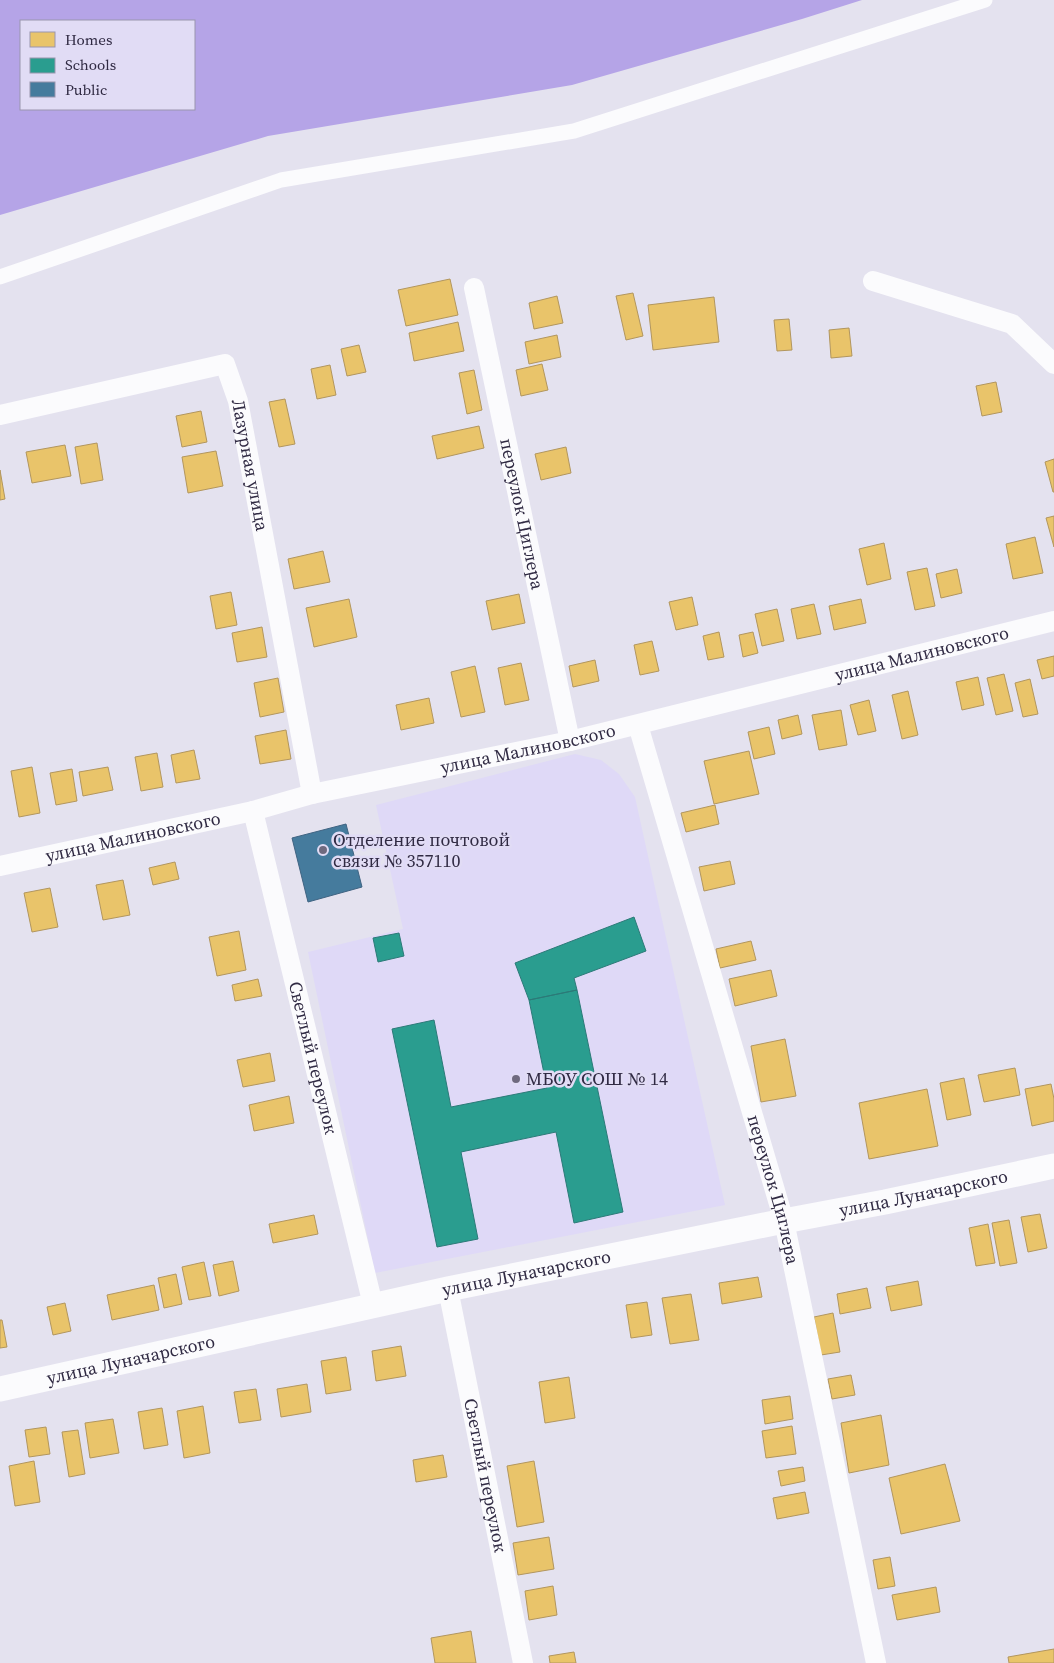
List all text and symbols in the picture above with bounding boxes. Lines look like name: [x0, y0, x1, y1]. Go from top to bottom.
legend: [20, 20, 195, 110]
text: Homes: [65, 29, 112, 50]
text: Schools: [65, 54, 116, 75]
text: Public: [65, 79, 107, 100]
street label: Лазурная улица: [226, 397, 275, 534]
street label: переулок Циглера: [494, 436, 551, 593]
street label: улица Малиновского: [832, 620, 1011, 687]
street label: улица Малиновского: [438, 717, 618, 779]
street label: улица Малиновского: [43, 805, 223, 868]
place label: Отделение почтовой связи № 357110: [333, 827, 510, 873]
marker: Отделение почтовой связи № 357110: [317, 844, 329, 856]
street label: Светлый переулок: [283, 979, 344, 1137]
place label: МБОУ СОШ № 14: [526, 1066, 668, 1091]
marker: МБОУ СОШ № 14: [510, 1073, 522, 1085]
street label: переулок Циглера: [741, 1112, 806, 1267]
street label: улица Луначарского: [837, 1163, 1010, 1222]
street label: улица Луначарского: [439, 1243, 613, 1302]
street label: улица Луначарского: [44, 1328, 217, 1390]
street label: Светлый переулок: [458, 1396, 513, 1554]

